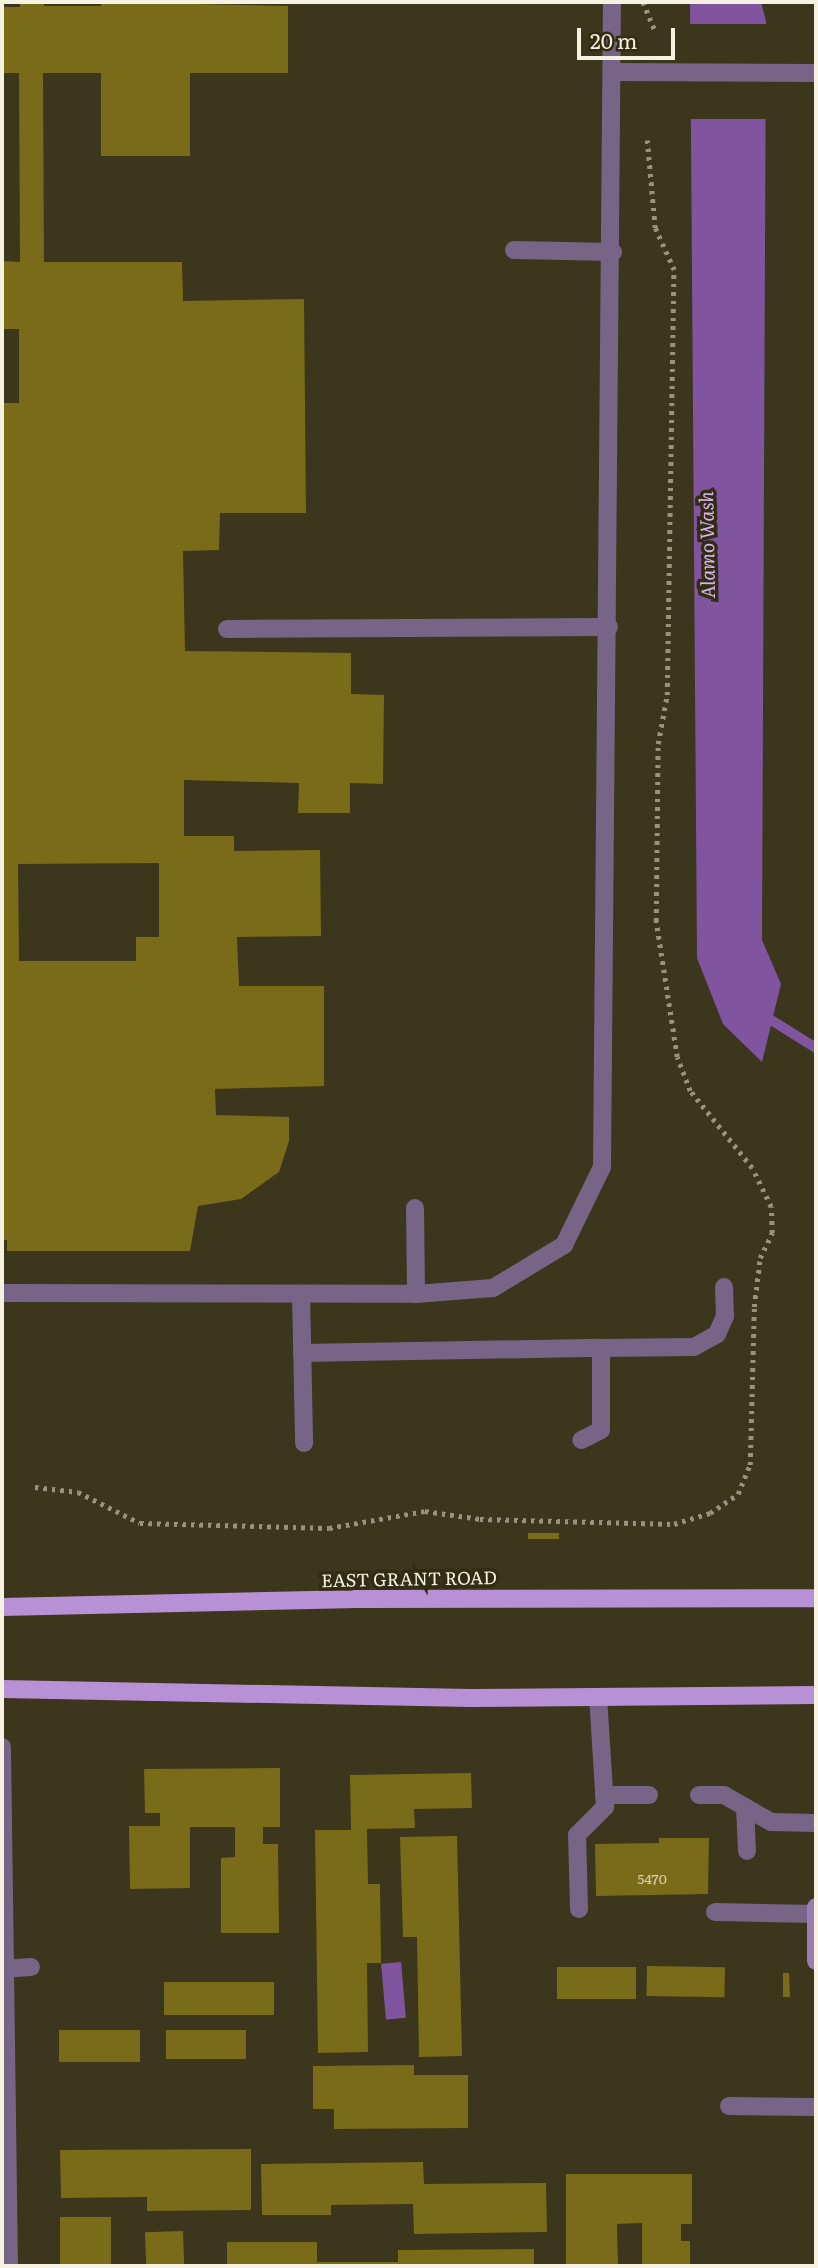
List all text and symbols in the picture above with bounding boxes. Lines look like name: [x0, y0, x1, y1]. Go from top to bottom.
scale bar: [580, 14, 678, 58]
text: 20 m: [590, 24, 637, 55]
water label: Alamo Wash: [695, 491, 719, 599]
street label: EAST GRANT ROAD: [321, 1567, 497, 1591]
house number: 5470: [637, 1870, 667, 1886]

